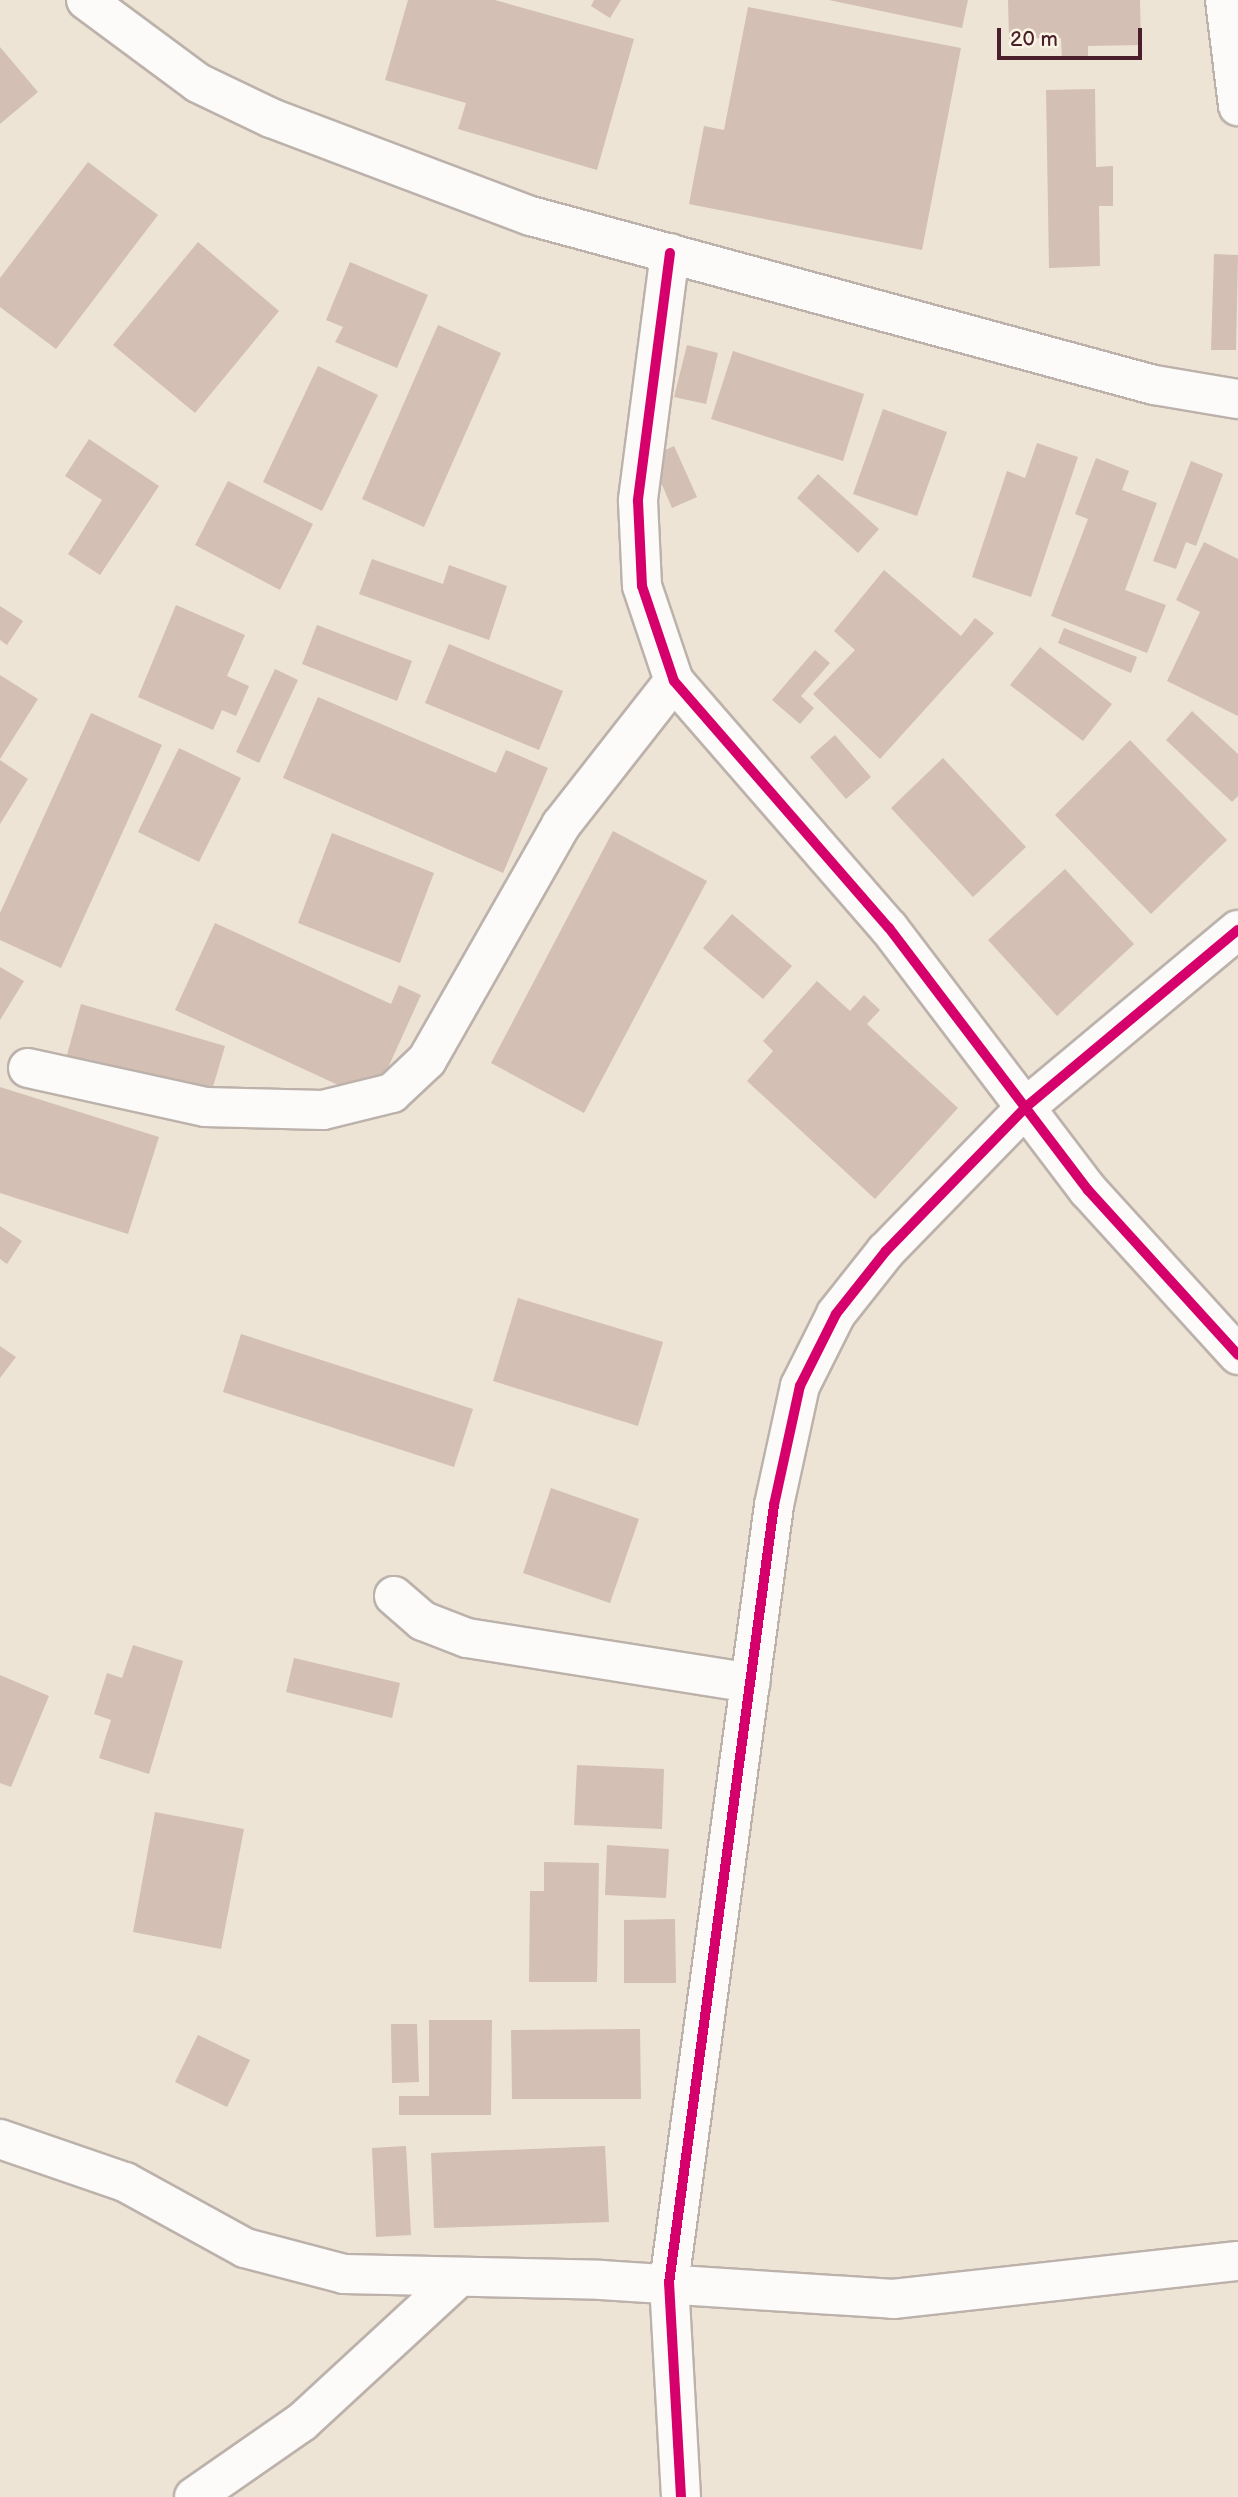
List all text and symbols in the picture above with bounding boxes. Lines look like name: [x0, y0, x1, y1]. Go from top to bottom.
scale bar: [1000, 14, 1145, 58]
text: 20 m: [1010, 27, 1058, 52]

